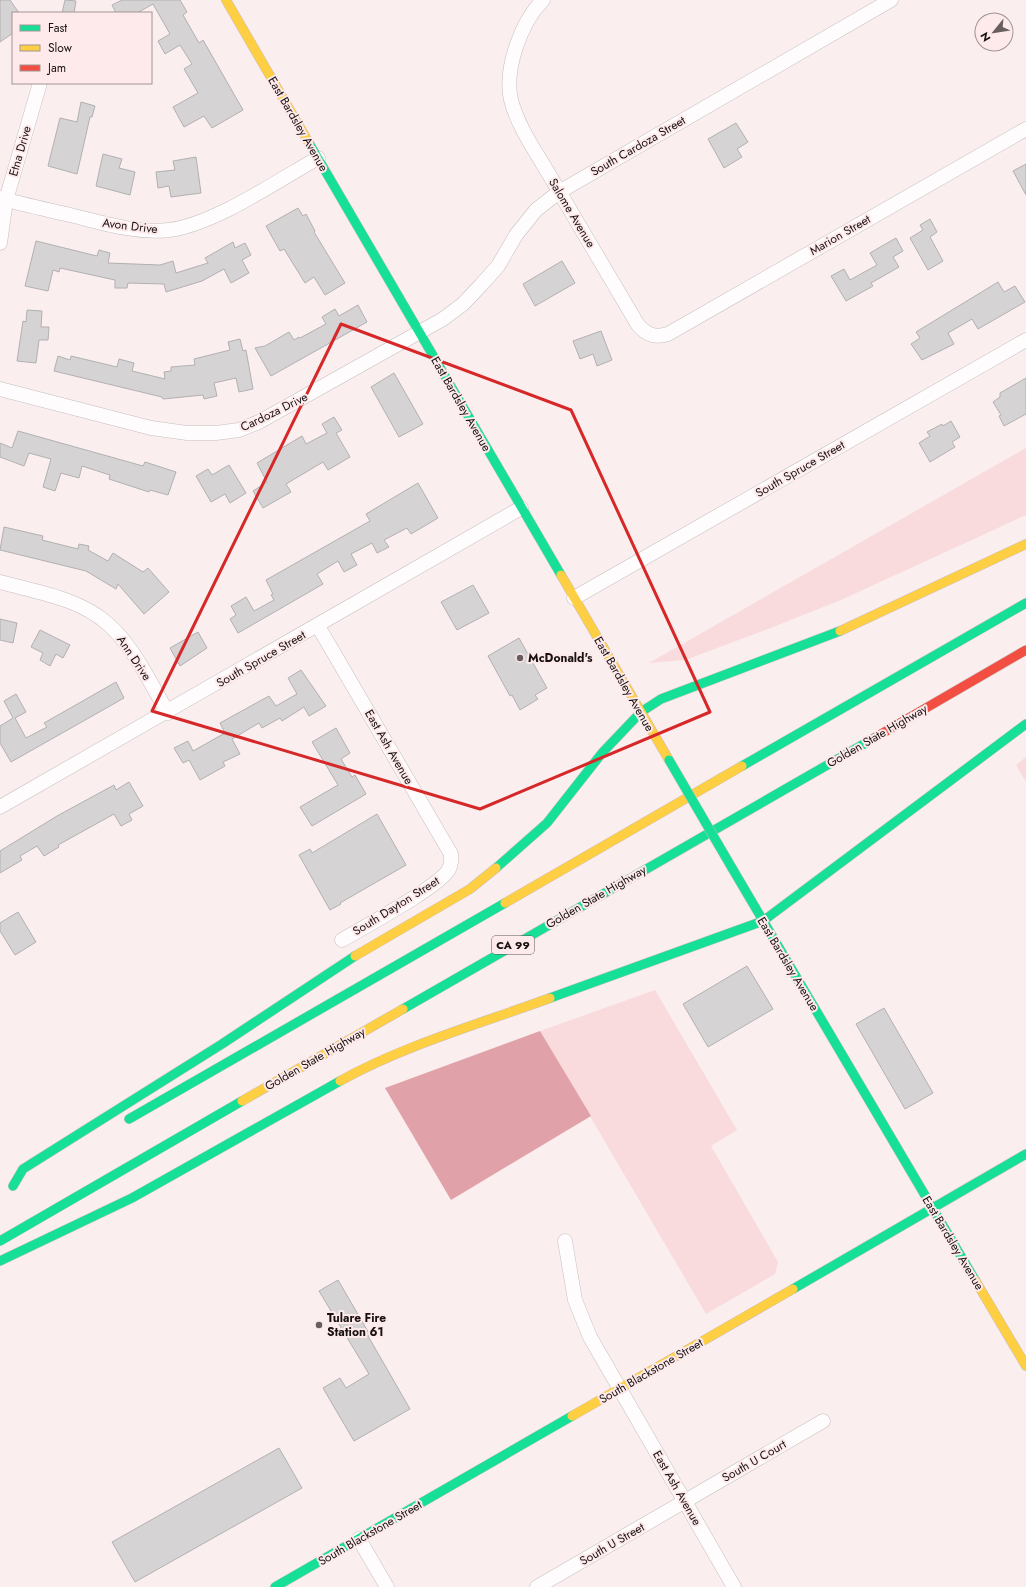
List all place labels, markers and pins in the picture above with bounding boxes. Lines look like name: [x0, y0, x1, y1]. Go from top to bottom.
place label: McDonald's: [528, 649, 593, 667]
marker: McDonald's: [515, 653, 525, 663]
place label: Tulare Fire Station 61: [327, 1309, 386, 1341]
marker: Tulare Fire Station 61: [314, 1320, 324, 1330]

